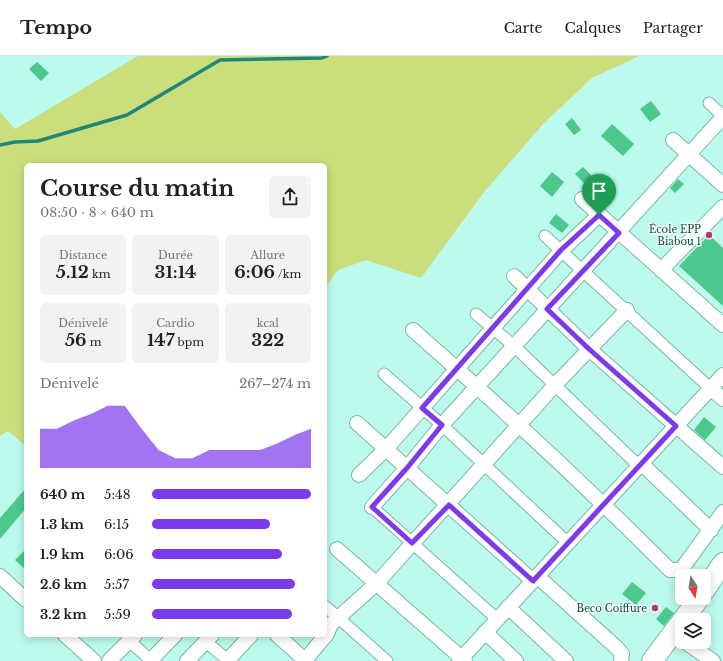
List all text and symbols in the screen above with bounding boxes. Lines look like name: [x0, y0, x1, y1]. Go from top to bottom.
text: Tempo: [20, 16, 92, 39]
text: Carte: [504, 19, 543, 37]
text: Calques: [565, 19, 621, 37]
text: Partager: [643, 19, 703, 37]
pin: [582, 174, 616, 215]
text: Course du matin: [40, 175, 234, 202]
button: share: [269, 176, 311, 218]
icon: arrive: [588, 180, 610, 202]
text: 08:50 · 8 × 640 m: [40, 204, 154, 221]
place label: École EPP Biabou 1: [649, 222, 701, 248]
marker: École EPP Biabou 1: [704, 230, 714, 240]
text: Distance: [59, 248, 107, 262]
text: Durée: [158, 248, 193, 262]
text: Allure: [251, 248, 285, 262]
text: 5.12: [56, 262, 89, 283]
text: 31:14: [155, 262, 196, 283]
text: 6:06: [234, 262, 275, 283]
text: km: [89, 267, 111, 281]
text: /km: [275, 267, 301, 281]
text: Dénivelé: [58, 316, 108, 330]
text: Cardio: [156, 316, 195, 330]
text: kcal: [257, 316, 279, 330]
text: 56: [65, 330, 86, 351]
text: 147: [147, 330, 174, 351]
text: 322: [251, 330, 284, 351]
text: m: [86, 335, 101, 349]
text: bpm: [174, 335, 204, 349]
text: Dénivelé: [40, 375, 99, 392]
text: 267–274 m: [239, 375, 311, 392]
text: 640 m: [40, 486, 85, 503]
text: 5:48: [104, 486, 131, 503]
text: 1.3 km: [40, 516, 84, 533]
text: 6:15: [104, 516, 129, 533]
text: 1.9 km: [40, 546, 84, 563]
text: 6:06: [104, 546, 134, 563]
north arrow: [675, 569, 711, 605]
map controls: [675, 569, 711, 649]
text: 2.6 km: [40, 576, 87, 593]
text: 5:57: [104, 576, 129, 593]
place label: Beco Coiffure: [576, 602, 647, 615]
marker: Beco Coiffure: [650, 603, 660, 613]
text: 3.2 km: [40, 606, 87, 623]
text: 5:59: [104, 606, 131, 623]
button: layers: [675, 613, 711, 649]

